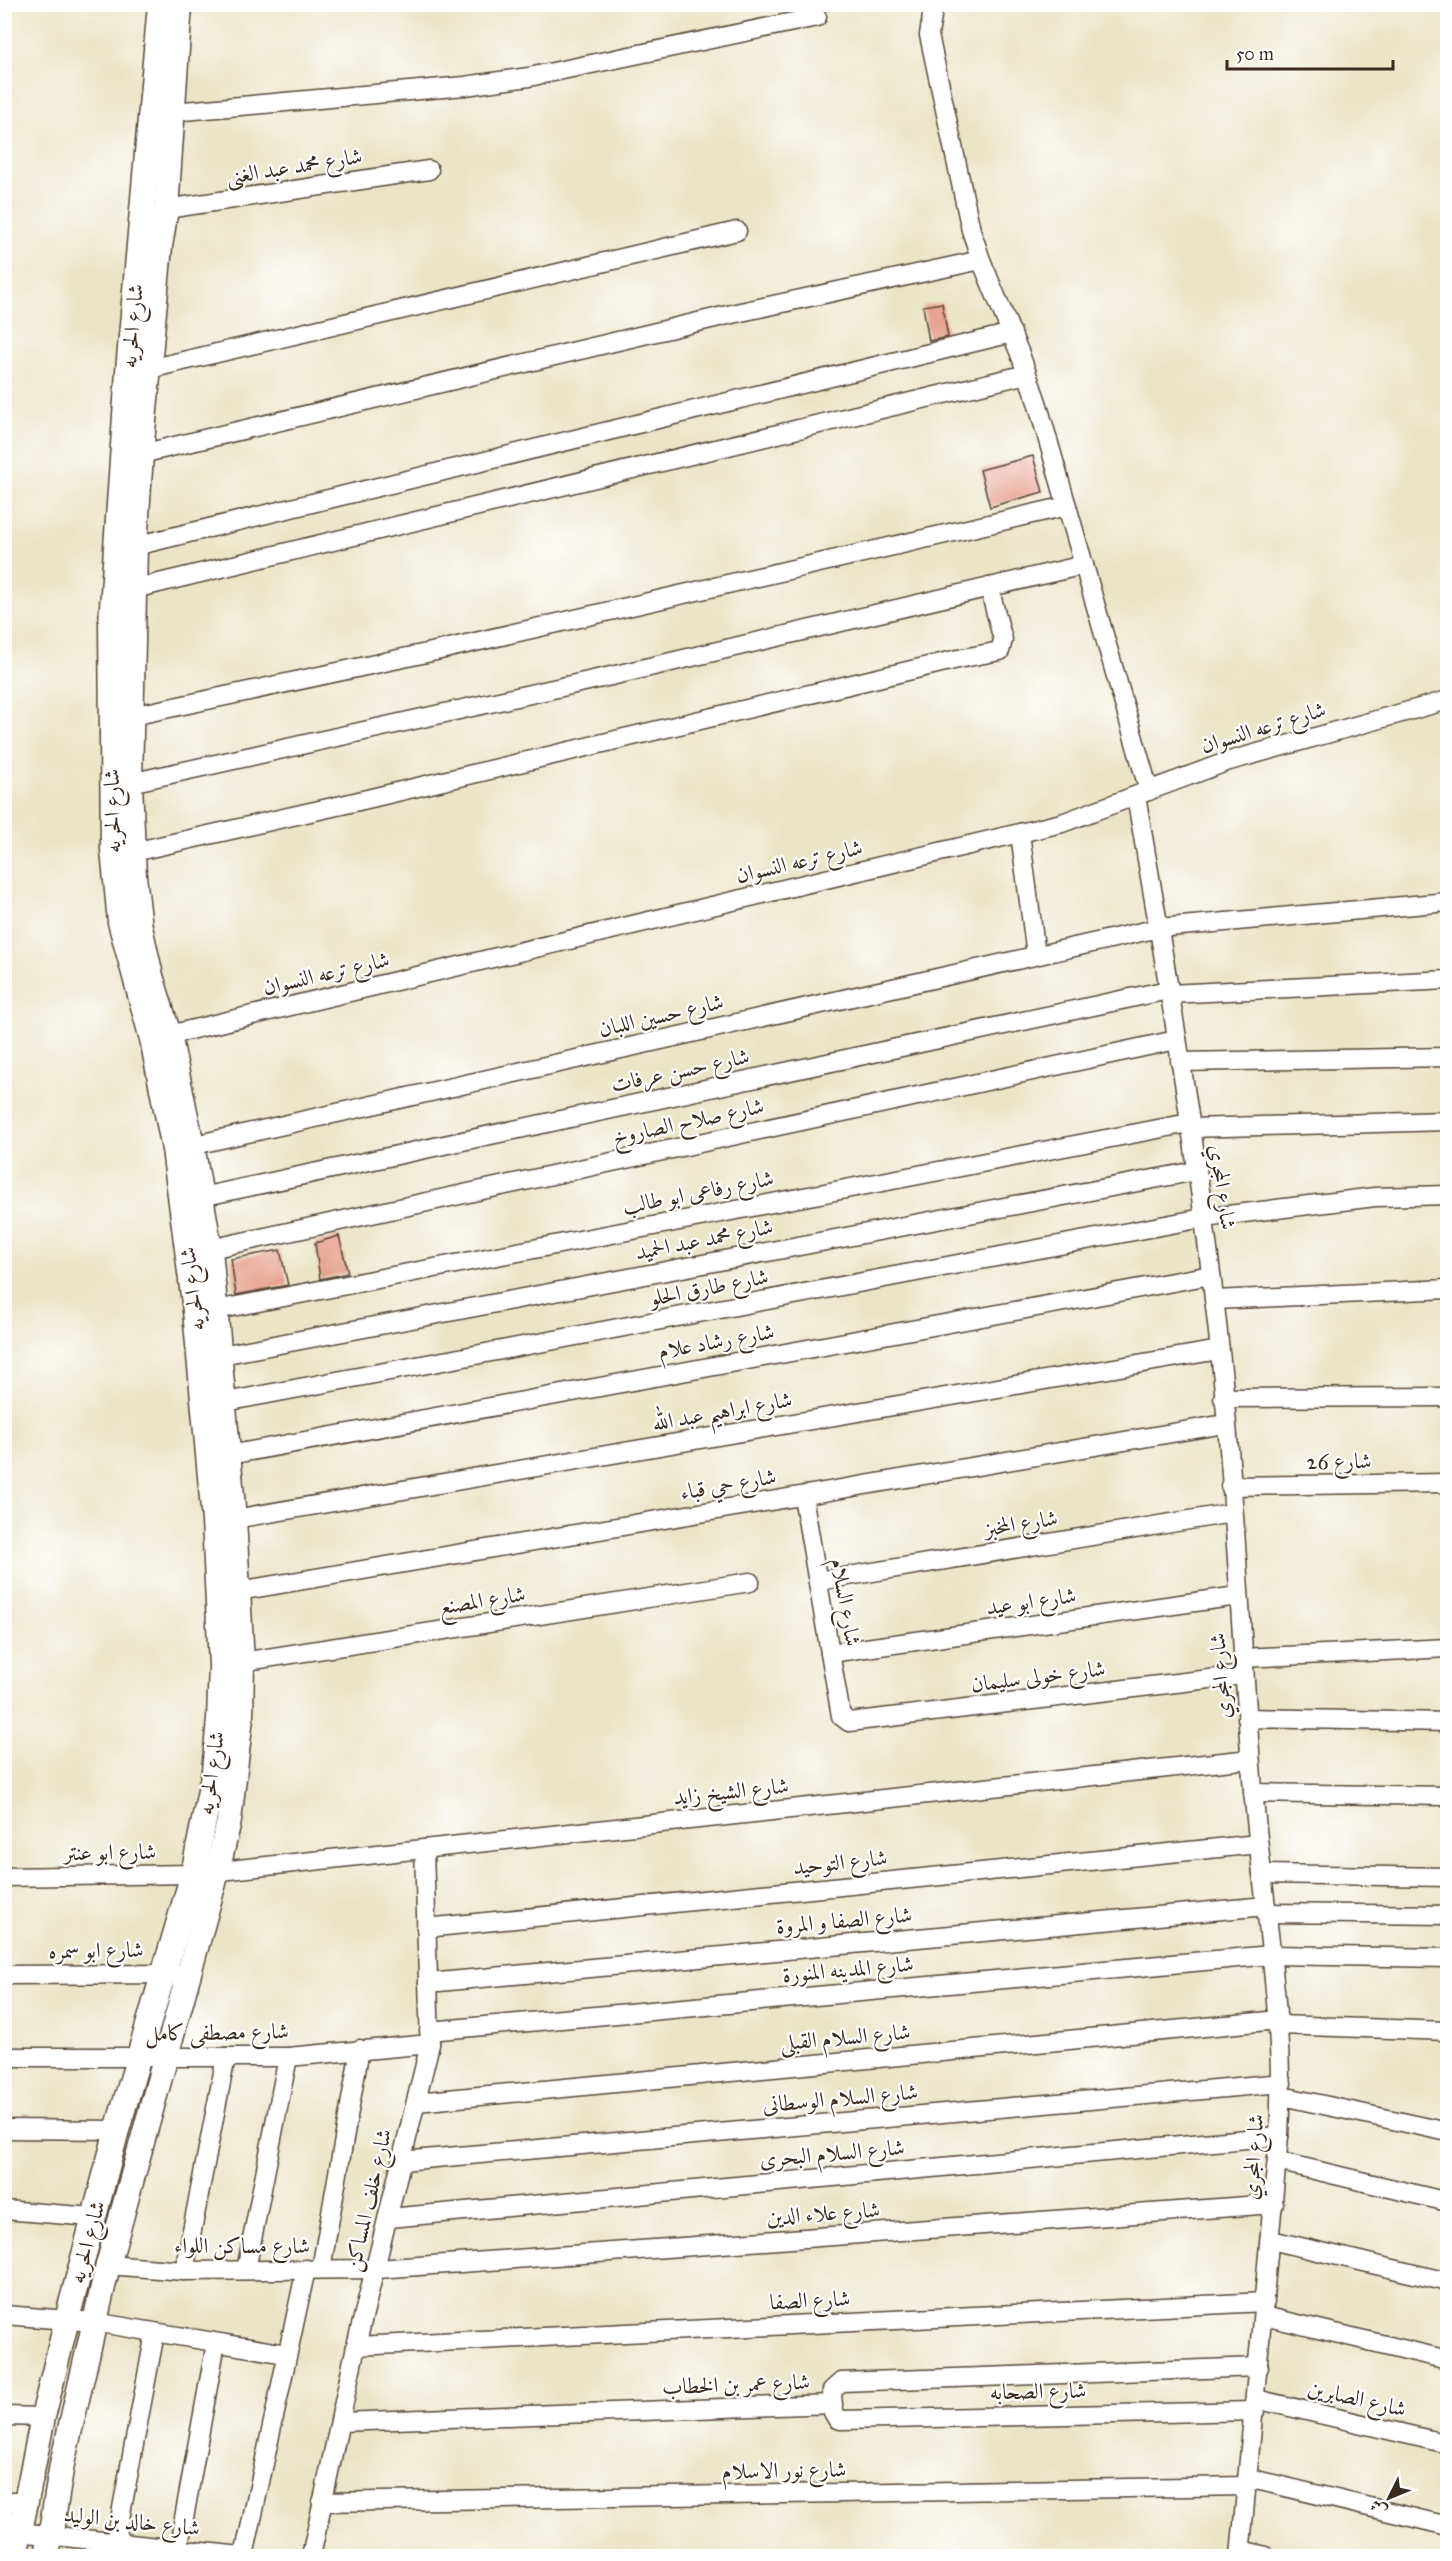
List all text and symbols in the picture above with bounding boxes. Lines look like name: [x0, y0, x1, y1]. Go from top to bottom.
scale bar: [1227, 33, 1394, 71]
text: 50 m: [1236, 43, 1274, 65]
street label: شارع محمد عبد الغنى: [224, 142, 365, 195]
street label: شارع الحريه: [115, 283, 154, 370]
street label: شارع ترعه النسوان: [1197, 695, 1330, 764]
street label: شارع الحريه: [98, 769, 131, 853]
street label: شارع ترعه النسوان: [733, 833, 866, 894]
street label: شارع ترعه النسوان: [260, 945, 393, 1006]
street label: شارع حسين اللبان: [596, 988, 727, 1047]
street label: شارع حسن عرفات: [608, 1042, 753, 1103]
street label: شارع صلاح الصاروخ: [610, 1092, 768, 1156]
street label: شارع المجري: [1199, 1143, 1242, 1232]
street label: شارع رفاعى ابو طالب: [620, 1164, 777, 1225]
street label: شارع محمد عبد الحميد: [633, 1212, 776, 1270]
street label: شارع الحريه: [173, 1245, 216, 1333]
street label: شارع طارق الحلو: [645, 1262, 772, 1317]
street label: شارع رشاد علام: [656, 1317, 777, 1370]
street label: شارع ابراهيم عبد الله: [649, 1381, 796, 1444]
street label: شارع 26: [1306, 1447, 1372, 1480]
street label: شارع حي قباء: [678, 1462, 779, 1511]
street label: شارع المخبز: [981, 1504, 1060, 1547]
street label: شارع السلام: [819, 1556, 867, 1649]
street label: شارع المصنع: [437, 1580, 528, 1626]
street label: شارع ابو عيد: [984, 1581, 1078, 1626]
street label: شارع المجري: [1204, 1632, 1241, 1720]
street label: شارع خولى سليمان: [969, 1654, 1107, 1703]
street label: شارع الحريه: [192, 1729, 235, 1817]
street label: شارع الشيخ زايد: [672, 1772, 791, 1816]
street label: شارع ابو عنتر: [62, 1838, 156, 1871]
street label: شارع التوحيد: [792, 1844, 889, 1885]
street label: شارع الصفا و المروة: [775, 1901, 913, 1944]
street label: شارع ابو سمره: [48, 1936, 144, 1969]
street label: شارع المدينه المنورة: [781, 1950, 915, 1993]
street label: شارع مصطفى كامل: [145, 2017, 289, 2052]
street label: شارع السلام القبلى: [779, 2018, 912, 2062]
street label: شارع السلام الوسطانى: [761, 2078, 919, 2124]
street label: شارع المجري: [1237, 2113, 1274, 2201]
street label: شارع خلف المساكن: [338, 2126, 402, 2275]
street label: شارع السلام البحرى: [758, 2133, 906, 2179]
street label: شارع علاء الدين: [765, 2196, 881, 2235]
street label: شارع الحريه: [63, 2198, 116, 2288]
street label: شارع مساكن اللواء: [174, 2232, 310, 2264]
street label: شارع الصفا: [769, 2284, 851, 2321]
street label: شارع عمر بن الخطاب: [662, 2368, 811, 2405]
street label: شارع الصابرين: [1304, 2374, 1409, 2427]
street label: شارع الصحابه: [989, 2377, 1087, 2410]
street label: شارع نور الاسلام: [721, 2455, 847, 2491]
north arrow: [1359, 2468, 1419, 2528]
text: ش: [1366, 2496, 1391, 2520]
street label: شارع خالد بن الوليد: [62, 2500, 201, 2547]

